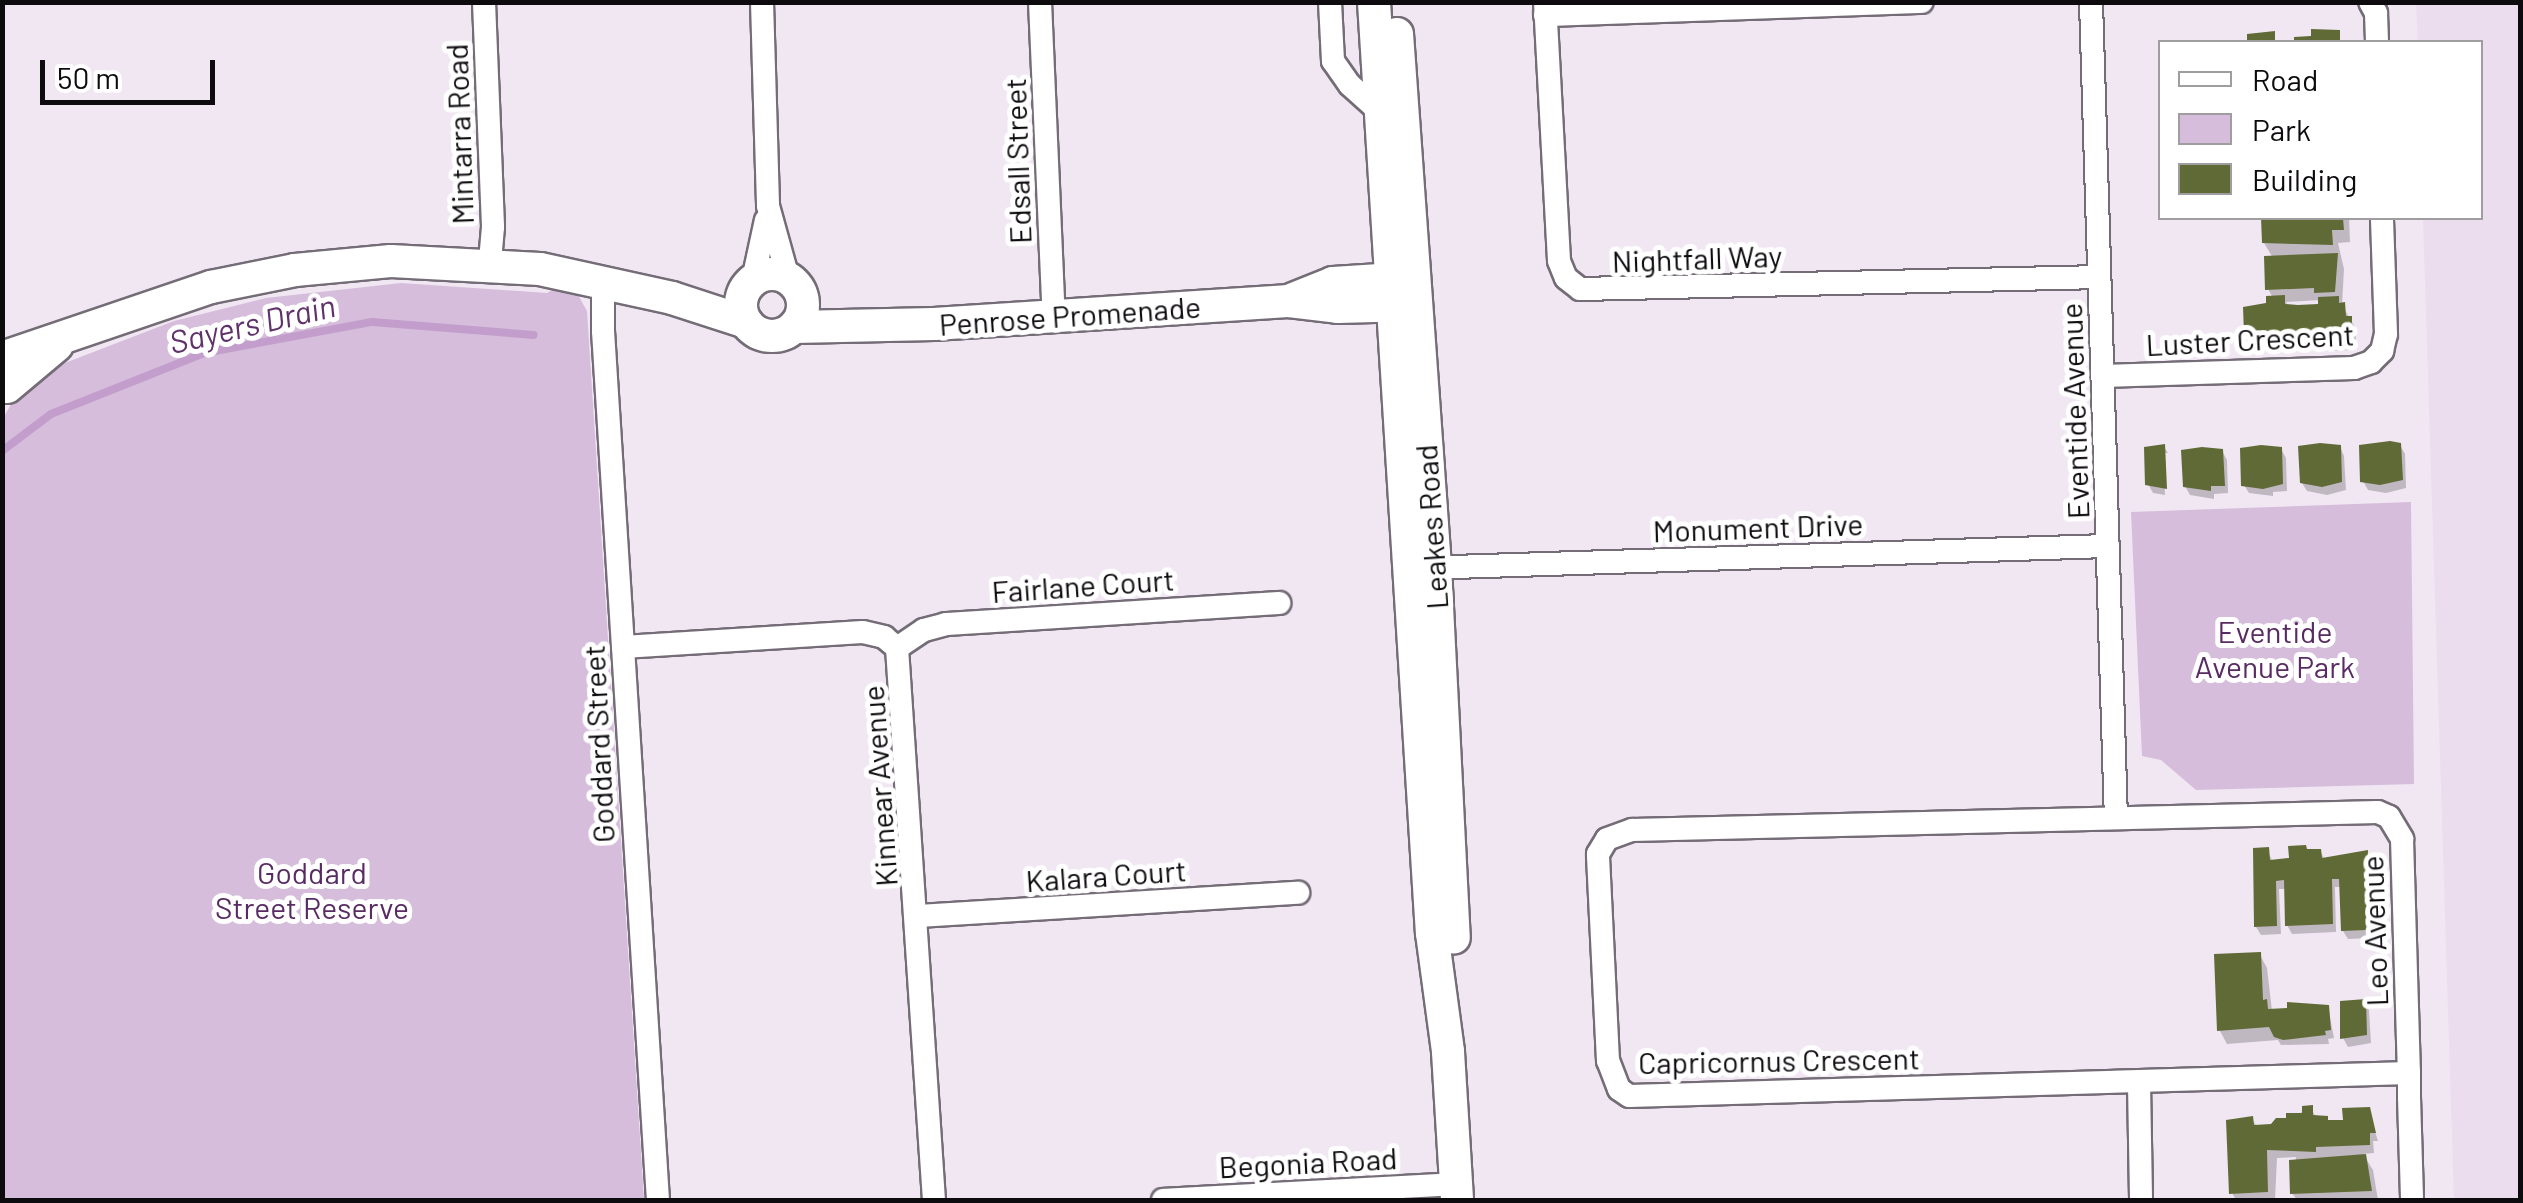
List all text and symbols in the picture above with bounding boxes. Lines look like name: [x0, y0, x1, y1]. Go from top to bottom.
scale bar: [45, 40, 220, 102]
legend: [2158, 40, 2483, 220]
street label: Mintarra Road: [438, 43, 480, 225]
text: 50 m: [57, 59, 120, 95]
text: Road: [2252, 61, 2318, 97]
street label: Edsall Street: [996, 77, 1038, 245]
text: Park: [2252, 111, 2311, 147]
text: Building: [2252, 161, 2357, 197]
street label: Nightfall Way: [1611, 237, 1783, 279]
water label: Sayers Drain: [165, 285, 339, 361]
street label: Penrose Promenade: [938, 288, 1202, 342]
street label: Eventide Avenue: [2052, 302, 2096, 520]
street label: Luster Crescent: [2145, 316, 2355, 362]
street label: Leakes Road: [1407, 443, 1455, 611]
street label: Monument Drive: [1652, 505, 1864, 549]
street label: Fairlane Court: [990, 561, 1176, 609]
park label: Eventide Avenue Park: [2195, 613, 2355, 684]
street label: Goddard Street: [575, 644, 621, 844]
street label: Kinnear Avenue: [854, 684, 904, 888]
street label: Kalara Court: [1024, 851, 1188, 899]
park label: Goddard Street Reserve: [215, 854, 409, 924]
street label: Leo Avenue: [2353, 855, 2395, 1007]
street label: Capricornus Crescent: [1638, 1040, 1920, 1080]
street label: Begonia Road: [1218, 1139, 1398, 1185]

